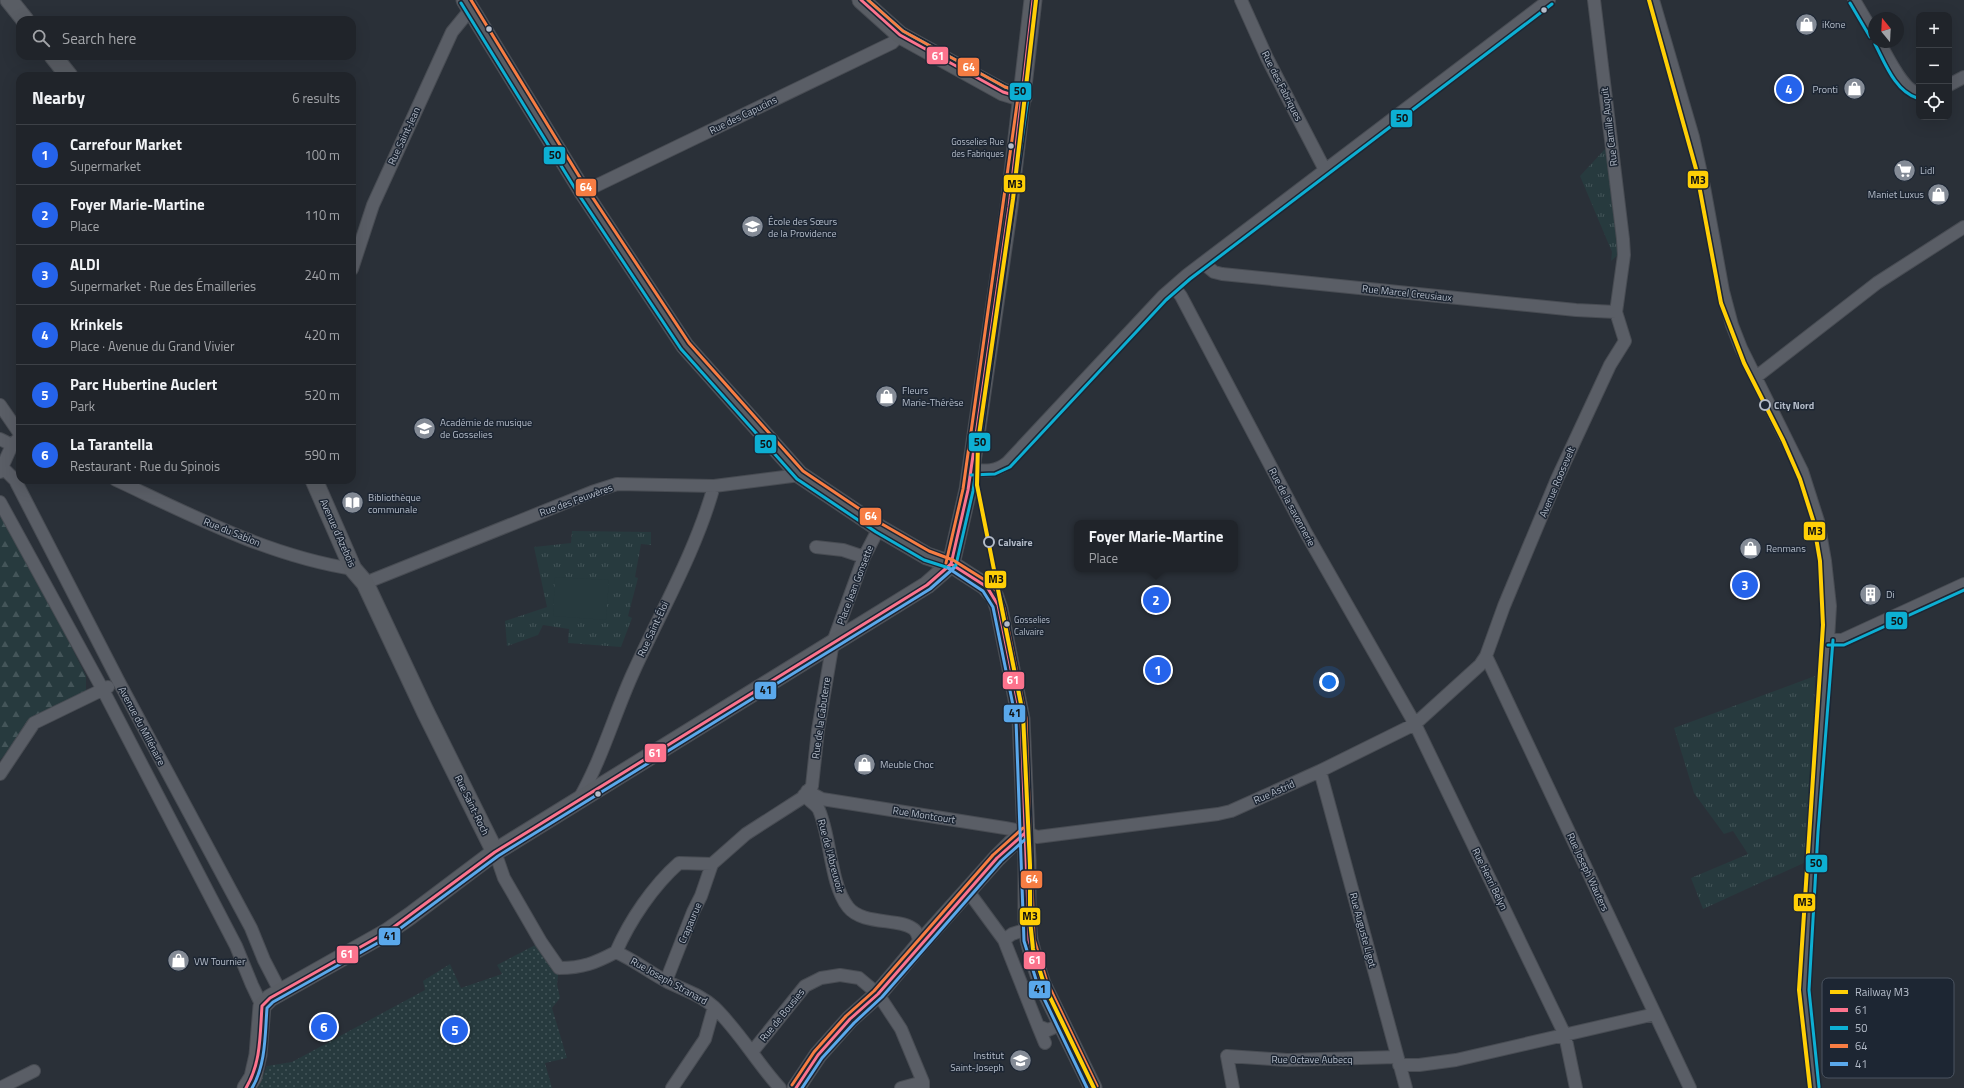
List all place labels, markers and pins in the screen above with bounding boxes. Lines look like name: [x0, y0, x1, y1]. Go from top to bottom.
unlabelled marker: [1539, 5, 1549, 15]
shop icon: iKone: [1793, 11, 1819, 37]
place label: iKone: [1822, 17, 1845, 32]
unlabelled marker: [484, 24, 494, 34]
pin: 4: [1776, 74, 1802, 104]
shop icon: Pronti: [1841, 76, 1867, 102]
place label: Pronti: [1812, 82, 1838, 97]
place label: Gosselies Rue des Fabriques: [951, 135, 1004, 160]
marker: Gosselies Rue des Fabriques: [1006, 141, 1016, 151]
supermarket icon: Lidl: [1892, 157, 1918, 183]
place label: Lidl: [1920, 163, 1935, 178]
shop icon: Maniet Luxus: [1926, 181, 1952, 207]
place label: Maniet Luxus: [1868, 187, 1924, 202]
school or university icon: École des Sœurs de la Providence: [739, 214, 765, 240]
place label: École des Sœurs de la Providence: [768, 214, 838, 241]
shop icon: Fleurs Marie-Thérèse: [874, 383, 900, 409]
place label: Fleurs Marie-Thérèse: [902, 383, 964, 410]
place label: City Nord: [1774, 398, 1814, 413]
marker: City Nord: [1759, 399, 1771, 411]
school or university icon: Académie de musique de Gosselies: [411, 415, 437, 441]
place label: Académie de musique de Gosselies: [440, 415, 532, 442]
library icon: Bibliothèque communale: [339, 490, 365, 516]
place label: Bibliothèque communale: [368, 490, 421, 517]
place label: Calvaire: [998, 535, 1033, 550]
shop icon: Renmans: [1738, 535, 1764, 561]
marker: Calvaire: [983, 536, 995, 548]
place label: Renmans: [1766, 541, 1806, 556]
pin: 3: [1732, 570, 1758, 600]
building icon: Di: [1857, 581, 1883, 607]
pin: 2: [1143, 585, 1169, 615]
place label: Di: [1886, 587, 1895, 602]
place label: Gosselies Calvaire: [1014, 613, 1050, 638]
marker: Gosselies Calvaire: [1002, 619, 1012, 629]
pin: 1: [1145, 655, 1171, 685]
shop icon: Meuble Choc: [852, 751, 878, 777]
place label: Meuble Choc: [880, 757, 934, 772]
unlabelled marker: [593, 789, 603, 799]
shop icon: VW Tournier: [165, 948, 191, 974]
place label: VW Tournier: [194, 954, 246, 969]
pin: 6: [311, 1012, 337, 1042]
pin: 5: [442, 1015, 468, 1045]
place label: Institut Saint-Joseph: [950, 1048, 1004, 1075]
school or university icon: Institut Saint-Joseph: [1007, 1048, 1033, 1074]

